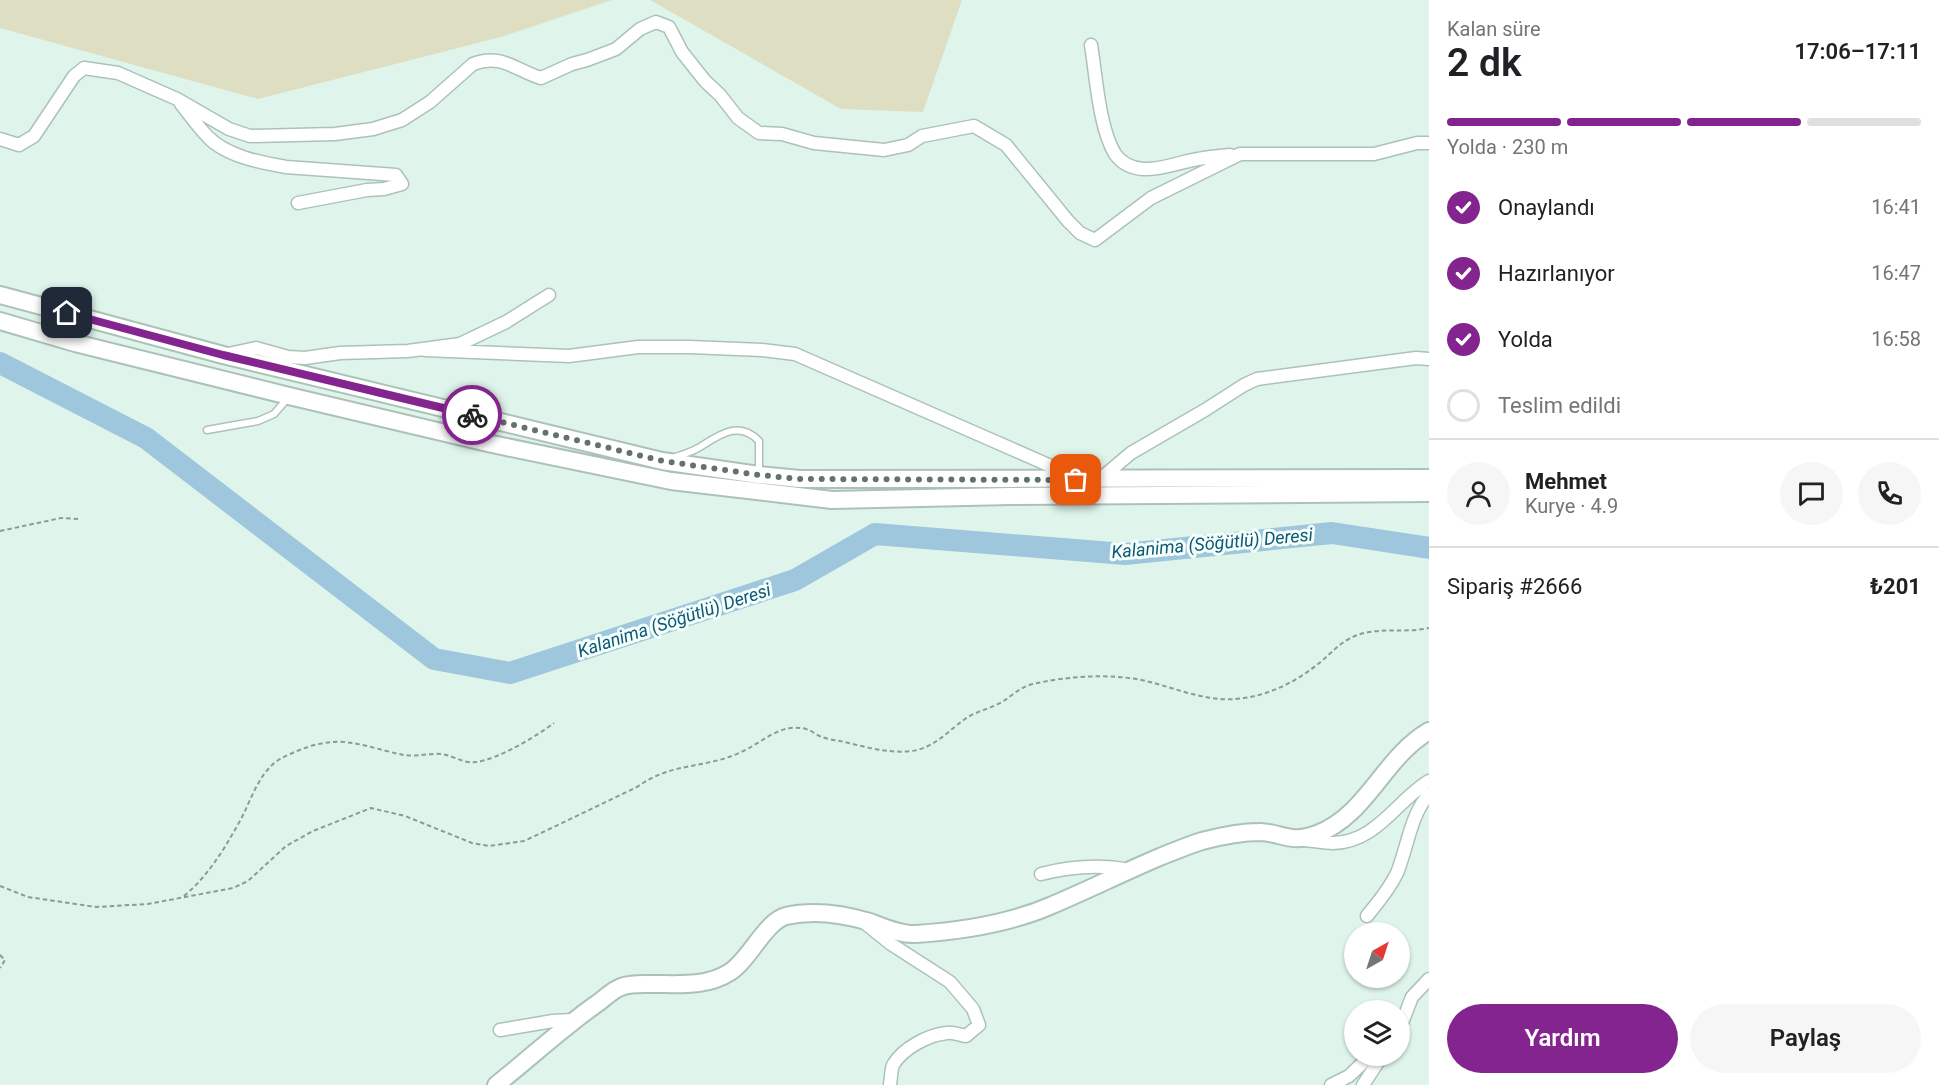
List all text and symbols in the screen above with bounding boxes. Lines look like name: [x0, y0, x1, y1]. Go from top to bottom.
text: Kalan süre: [1447, 17, 1541, 41]
text: 17:06–17:11: [1794, 39, 1921, 64]
text: 2 dk: [1447, 40, 1522, 86]
text: Yolda · 230 m: [1447, 135, 1568, 159]
icon: check: [1447, 191, 1480, 224]
text: Onaylandı: [1498, 195, 1595, 220]
text: 16:41: [1871, 195, 1921, 219]
icon: check: [1447, 257, 1480, 290]
text: Hazırlanıyor: [1498, 261, 1615, 286]
text: 16:47: [1871, 261, 1921, 285]
pin: [41, 287, 92, 338]
icon: home: [50, 296, 83, 329]
icon: check: [1447, 323, 1480, 356]
text: Yolda: [1498, 327, 1553, 352]
text: 16:58: [1871, 327, 1921, 351]
courier: [442, 385, 502, 445]
text: Teslim edildi: [1498, 393, 1621, 418]
icon: bike: [456, 399, 489, 432]
pin: [1050, 454, 1101, 505]
button: person: [1447, 462, 1510, 525]
button: chat: [1780, 462, 1843, 525]
button: phone: [1858, 462, 1921, 525]
icon: bag: [1059, 463, 1092, 496]
text: Mehmet: [1525, 469, 1607, 494]
text: Kurye · 4.9: [1525, 494, 1618, 518]
water label: Kalanima (Söğütlü) Deresi: [1110, 524, 1314, 563]
text: Sipariş #2666: [1447, 574, 1582, 599]
text: ₺201: [1870, 574, 1921, 599]
water label: Kalanima (Söğütlü) Deresi: [575, 579, 774, 662]
north arrow: [1344, 922, 1410, 988]
map controls: [1344, 922, 1410, 1066]
button: layers: [1344, 1000, 1410, 1066]
button: Yardım: [1447, 1004, 1678, 1073]
button: Paylaş: [1690, 1004, 1921, 1073]

